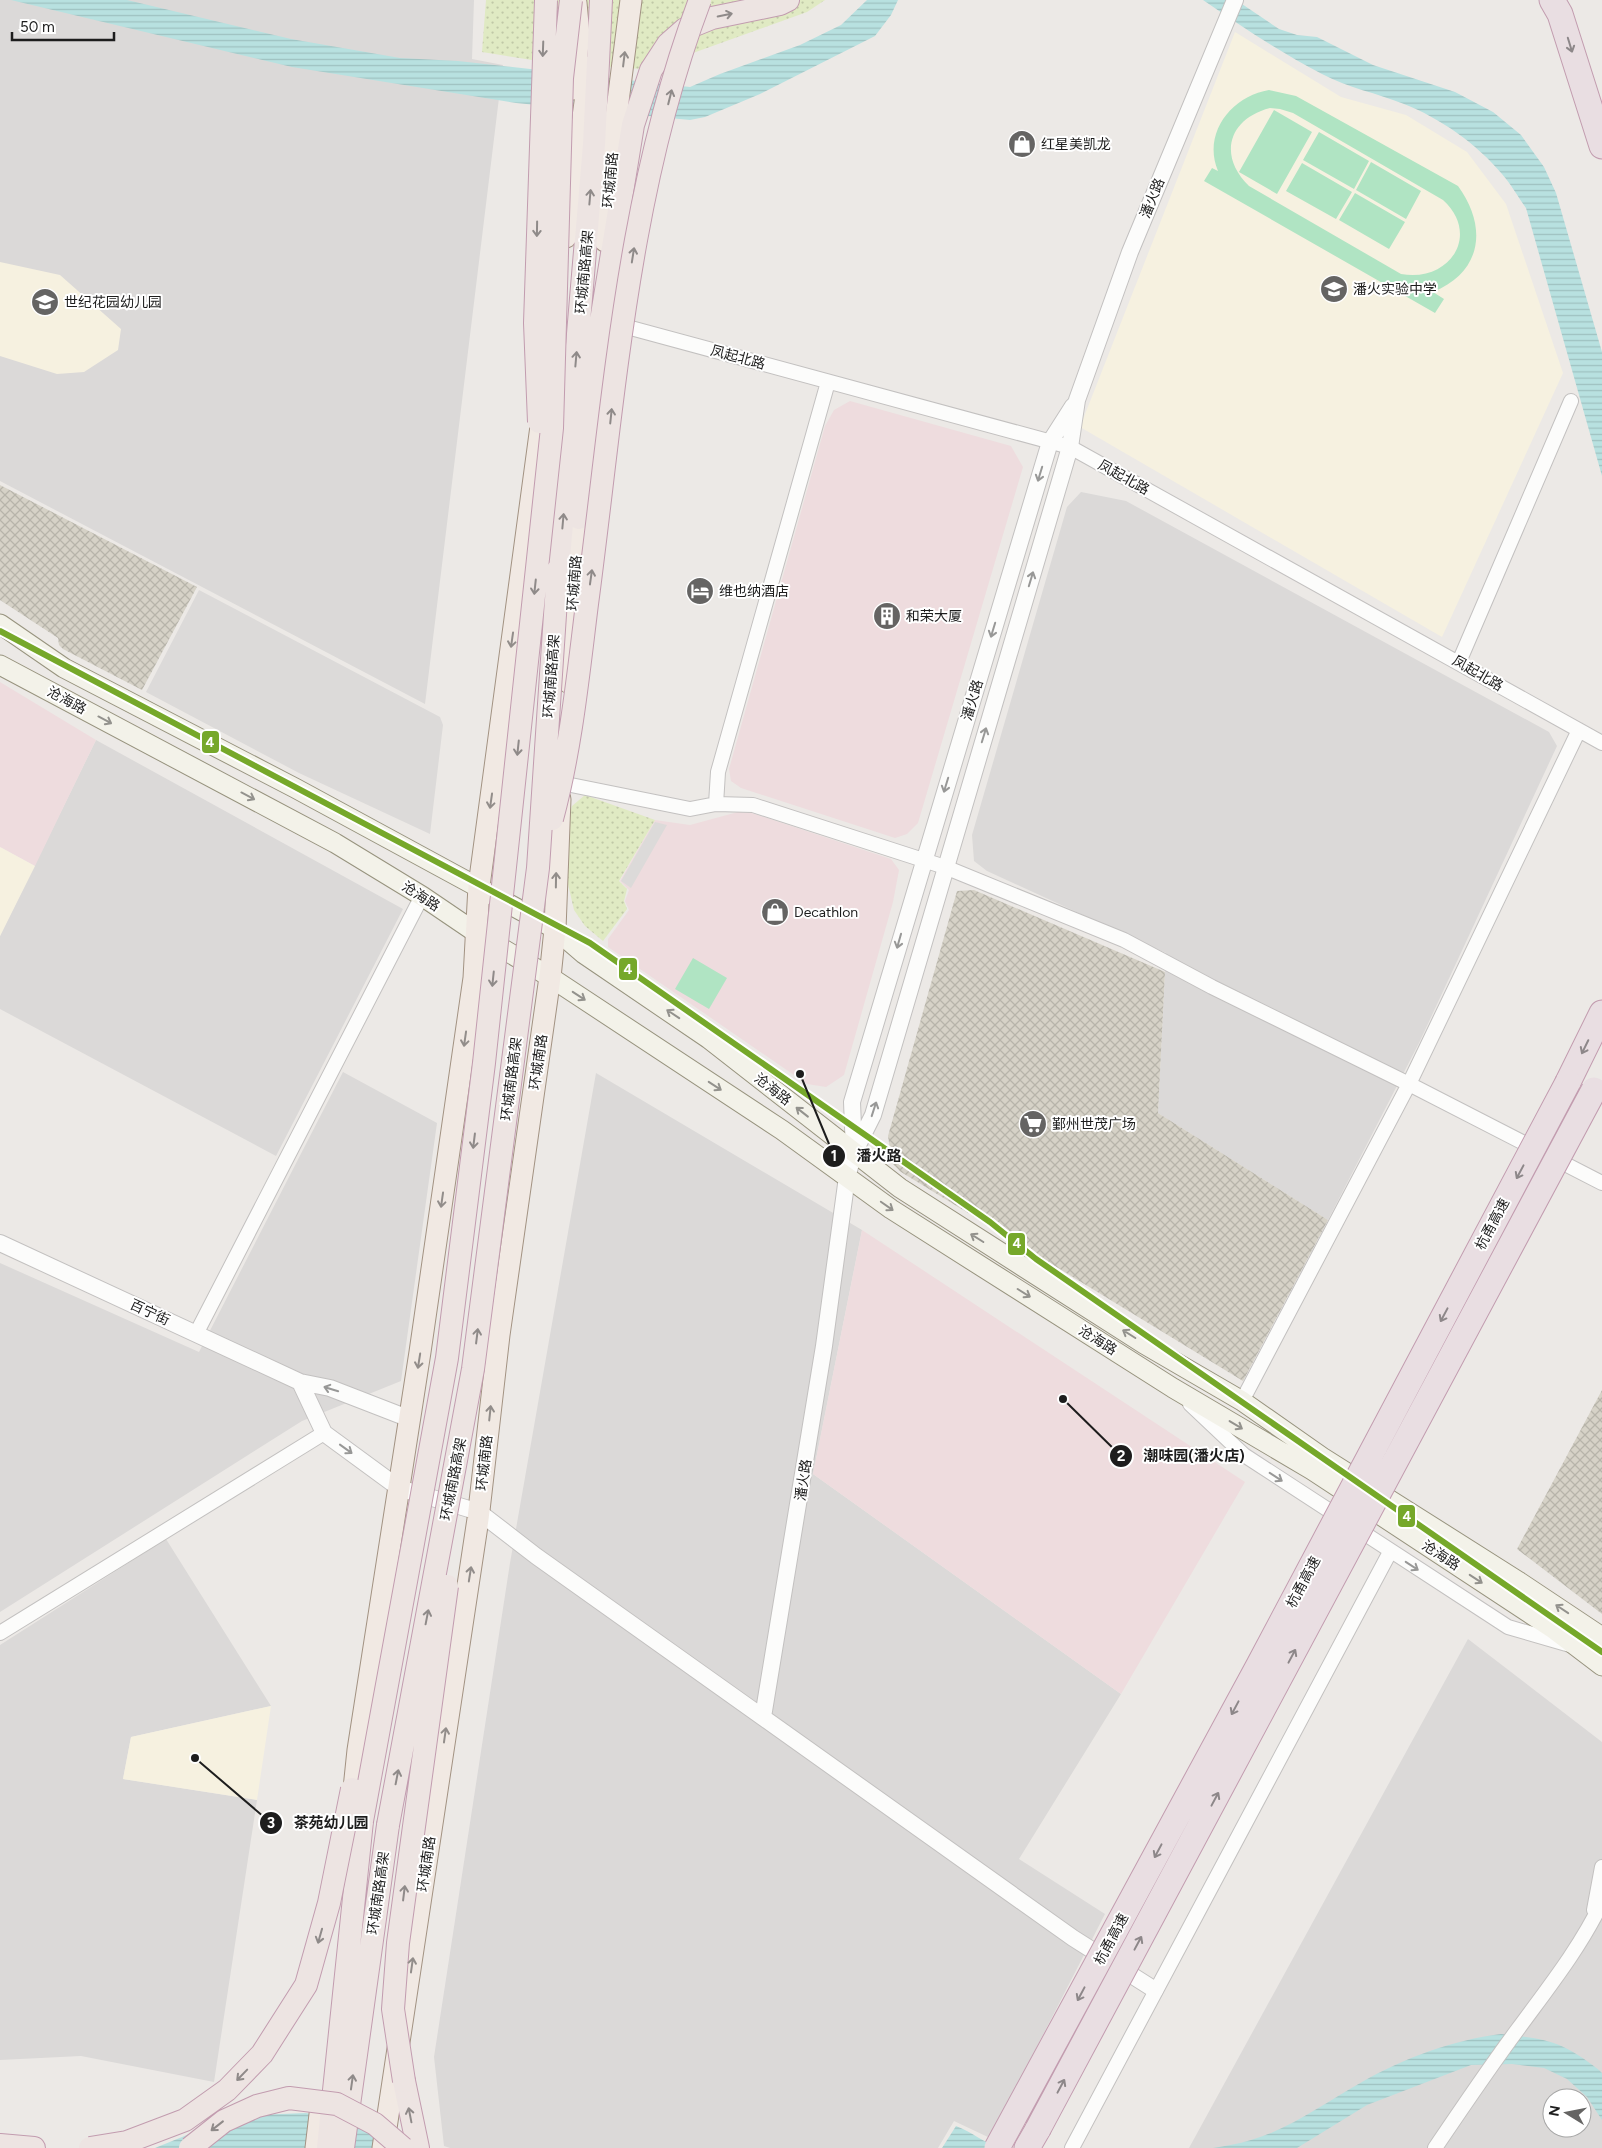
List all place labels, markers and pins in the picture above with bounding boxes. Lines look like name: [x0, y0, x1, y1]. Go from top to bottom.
shop icon: 红星美凯龙: [1007, 129, 1037, 159]
place label: 红星美凯龙: [1041, 136, 1111, 153]
school or university icon: 潘火实验中学: [1319, 274, 1349, 304]
place label: 潘火实验中学: [1353, 281, 1437, 298]
school or university icon: 世纪花园幼儿园: [30, 287, 60, 317]
place label: 世纪花园幼儿园: [64, 294, 162, 311]
hotel icon: 维也纳酒店: [685, 576, 715, 606]
place label: 维也纳酒店: [719, 583, 789, 600]
building icon: 和荣大厦: [872, 601, 902, 631]
place label: 和荣大厦: [906, 608, 962, 625]
shop icon: Decathlon: [760, 897, 790, 927]
place label: Decathlon: [794, 904, 858, 921]
supermarket icon: 鄞州世茂广场: [1018, 1109, 1048, 1139]
place label: 鄞州世茂广场: [1052, 1116, 1136, 1133]
callout: 潘火路: [821, 1141, 911, 1171]
callout: 潮味园(潘火店): [1109, 1441, 1255, 1471]
callout: 茶苑幼儿园: [258, 1808, 378, 1838]

